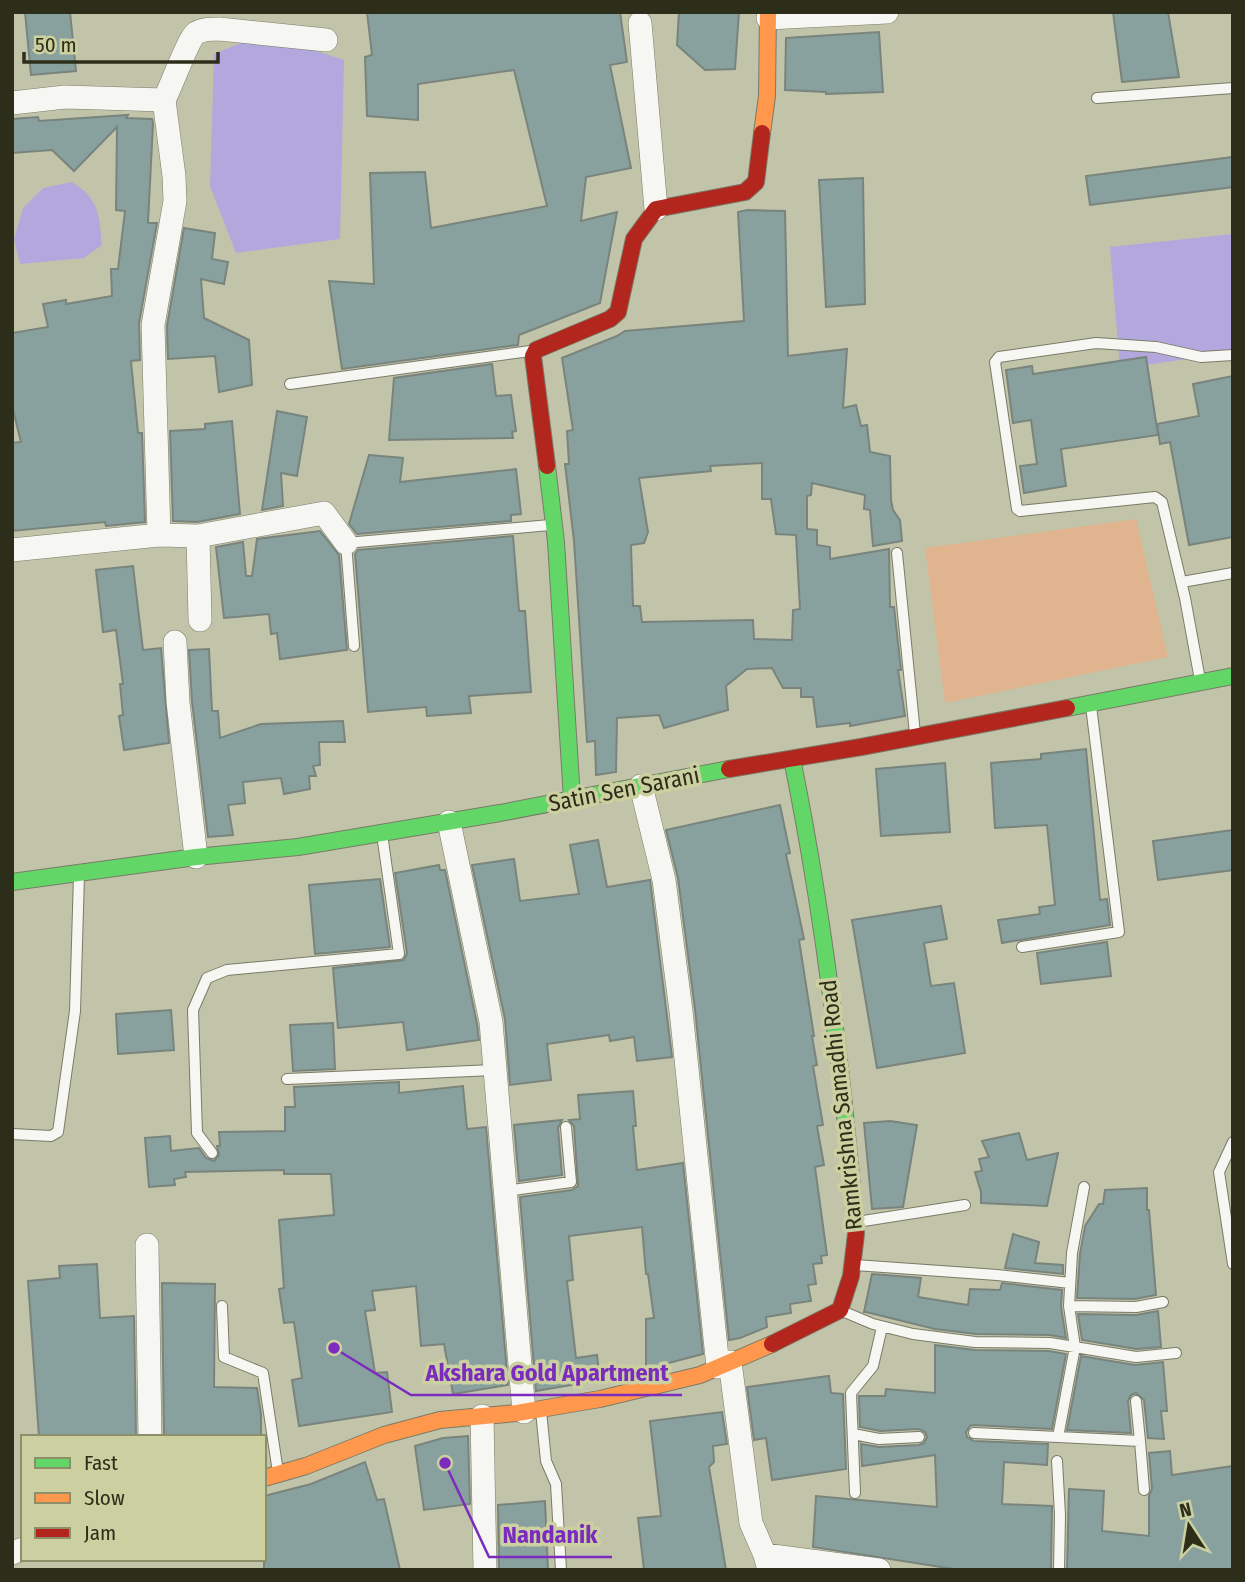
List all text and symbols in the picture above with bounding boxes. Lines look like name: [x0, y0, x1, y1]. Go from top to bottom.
scale bar: [24, 21, 219, 65]
text: 50 m: [35, 32, 77, 58]
street label: Satin Sen Sarani: [546, 761, 702, 817]
street label: Ramkrishna Samadhi Road: [814, 978, 868, 1232]
callout: Akshara Gold Apartment: [411, 1350, 682, 1395]
text: Akshara Gold Apartment: [424, 1359, 669, 1387]
legend: [21, 1435, 266, 1561]
text: Fast: [84, 1450, 118, 1476]
text: Slow: [84, 1485, 125, 1511]
north arrow: [1154, 1491, 1224, 1561]
text: N: [1178, 1497, 1194, 1522]
callout: Nandanik: [489, 1512, 612, 1557]
text: Jam: [84, 1520, 116, 1546]
text: Nandanik: [503, 1521, 598, 1549]

